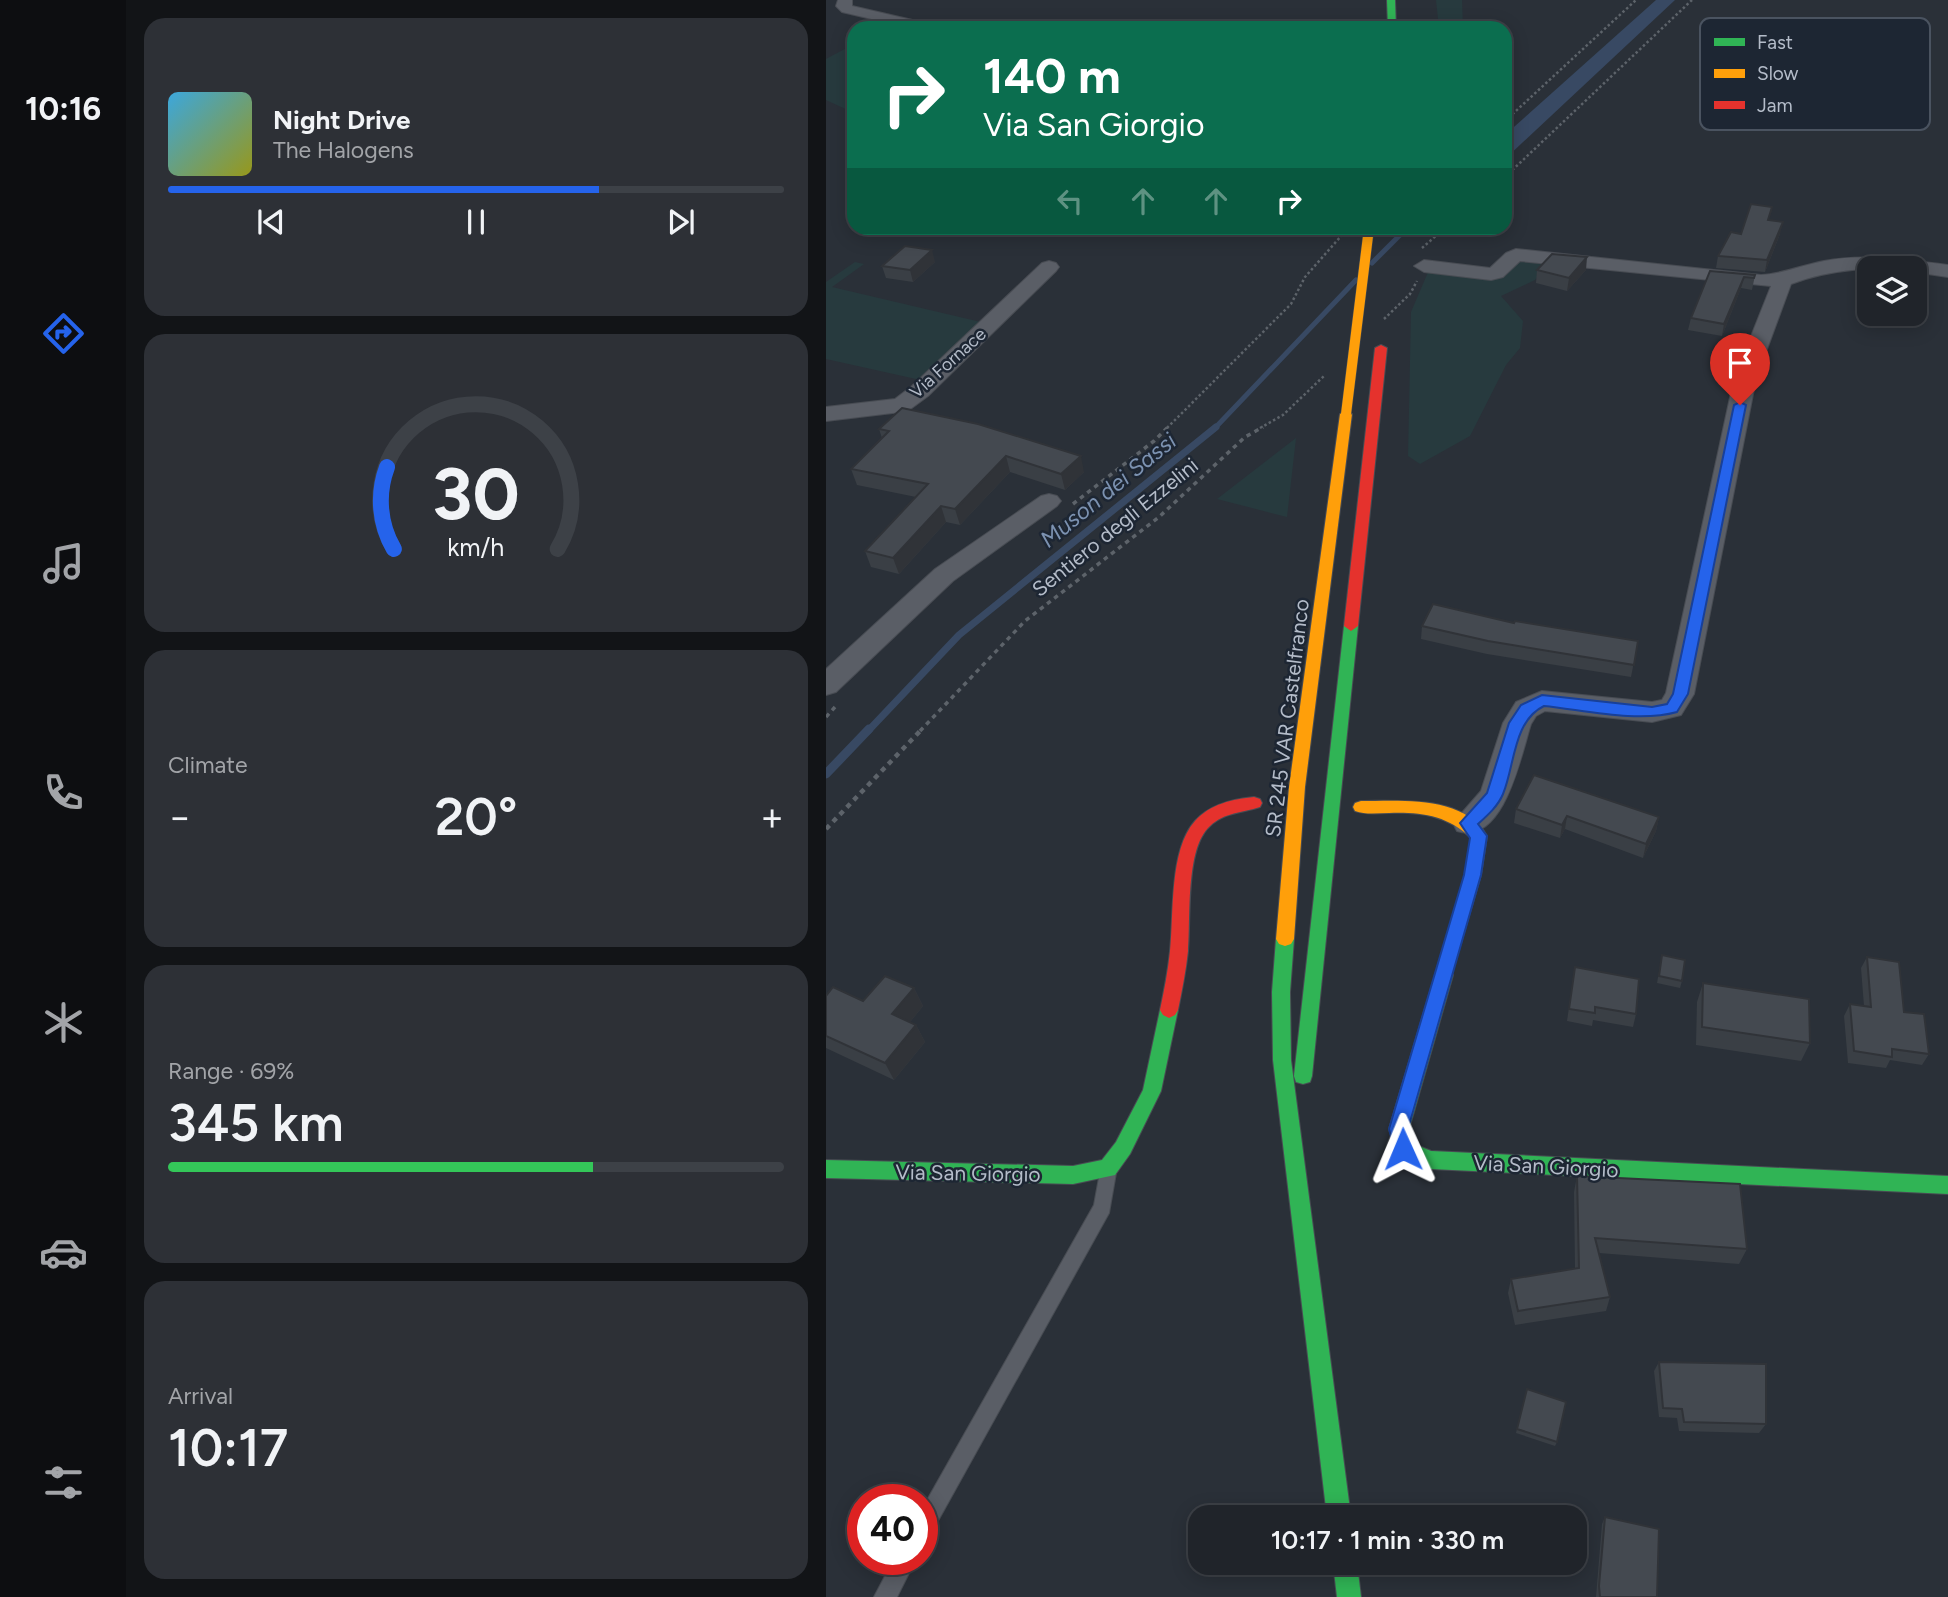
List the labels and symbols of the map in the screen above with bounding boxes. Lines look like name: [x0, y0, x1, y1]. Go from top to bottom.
legend: [1700, 18, 1930, 130]
text: Fast: [1757, 31, 1793, 54]
text: Slow: [1757, 62, 1799, 85]
text: Jam: [1757, 94, 1793, 117]
street label: Via Fornace: [905, 323, 991, 403]
pin: [1710, 333, 1770, 405]
water label: Muson dei Sassi: [1034, 426, 1182, 553]
street label: Sentiero degli Ezzelini: [1027, 452, 1203, 602]
street label: SR 245 VAR Castelfranco: [1260, 597, 1314, 839]
position arrow: [1366, 1112, 1440, 1186]
street label: Via San Giorgio: [1473, 1150, 1619, 1182]
street label: Via San Giorgio: [895, 1159, 1041, 1187]
speed limit sign: 40: [847, 1484, 938, 1575]

